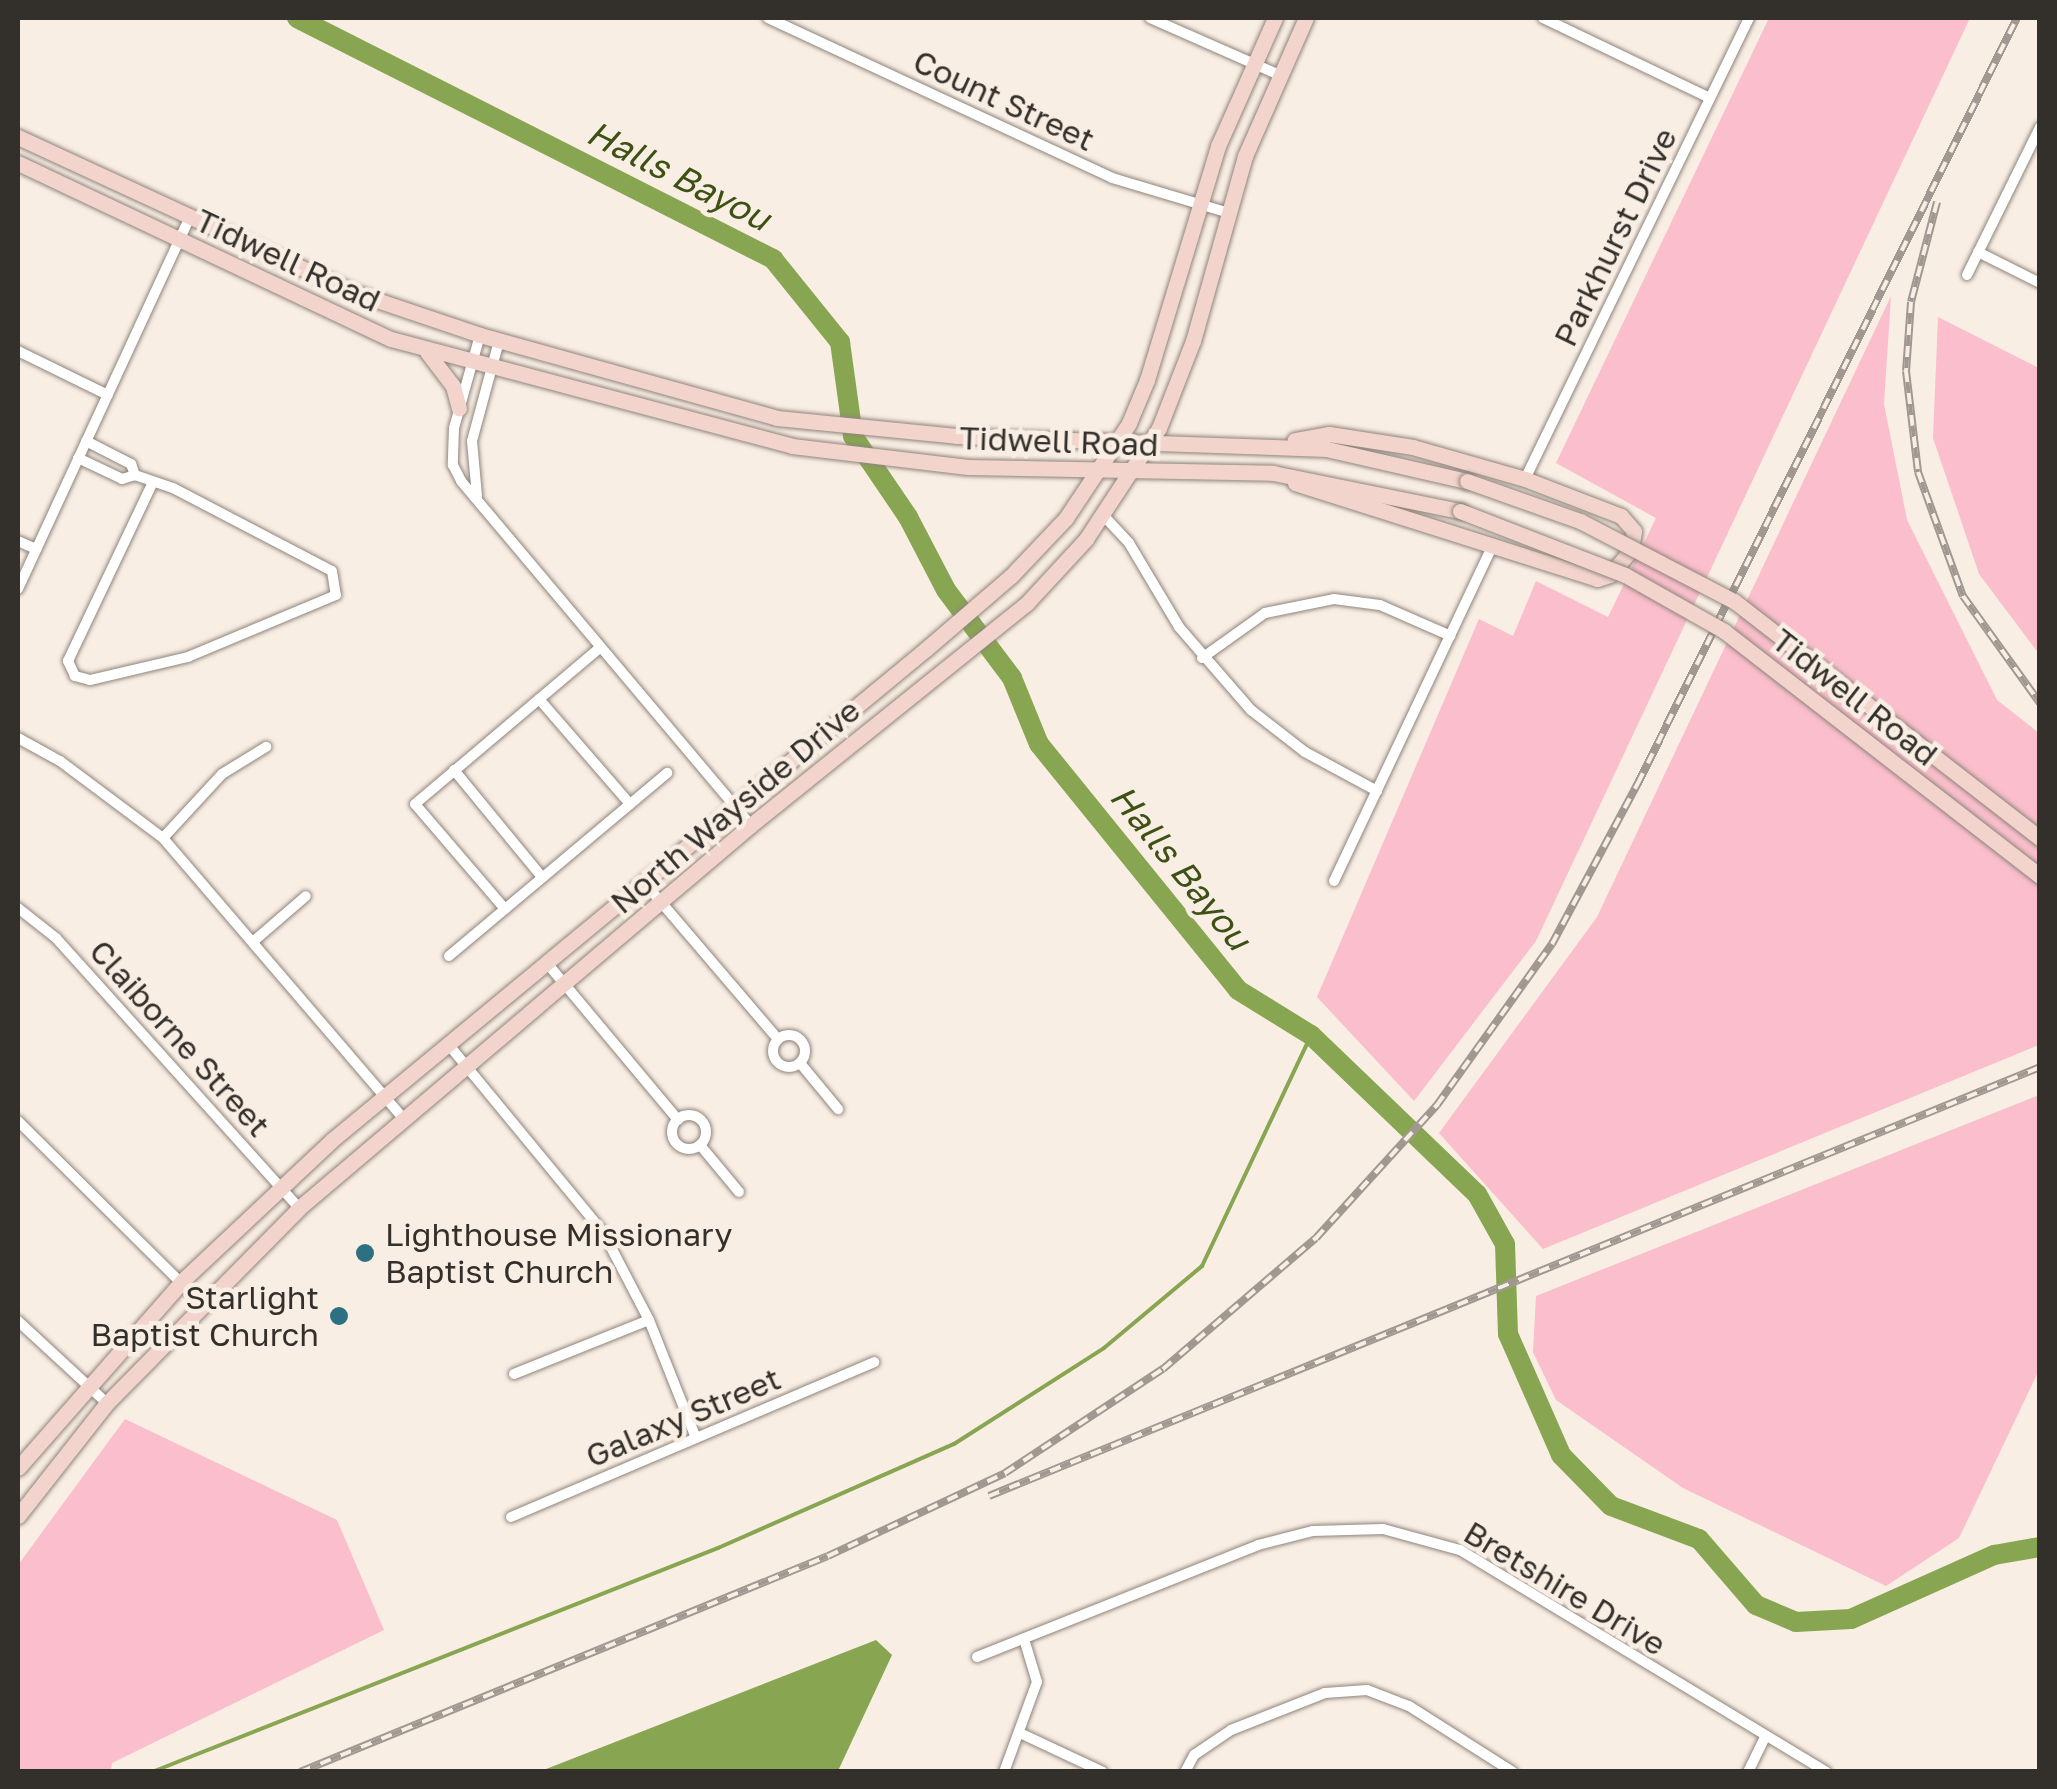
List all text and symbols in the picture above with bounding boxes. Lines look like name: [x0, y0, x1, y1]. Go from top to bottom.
street label: Count Street: [907, 41, 1101, 159]
water label: Halls Bayou: [581, 111, 777, 239]
street label: Parkhurst Drive: [1546, 122, 1684, 352]
street label: Tidwell Road: [190, 201, 386, 319]
street label: Tidwell Road: [959, 418, 1159, 464]
street label: Tidwell Road: [1765, 621, 1945, 773]
street label: North Wayside Drive: [603, 691, 867, 921]
water label: Halls Bayou: [1102, 776, 1260, 958]
street label: Claiborne Street: [82, 932, 278, 1144]
place label: Lighthouse Missionary Baptist Church: [385, 1216, 732, 1291]
marker: Lighthouse Missionary Baptist Church: [354, 1242, 376, 1264]
place label: Starlight Baptist Church: [91, 1279, 319, 1354]
marker: Starlight Baptist Church: [328, 1305, 350, 1327]
street label: Galaxy Street: [580, 1359, 786, 1475]
street label: Bretshire Drive: [1457, 1513, 1673, 1663]

